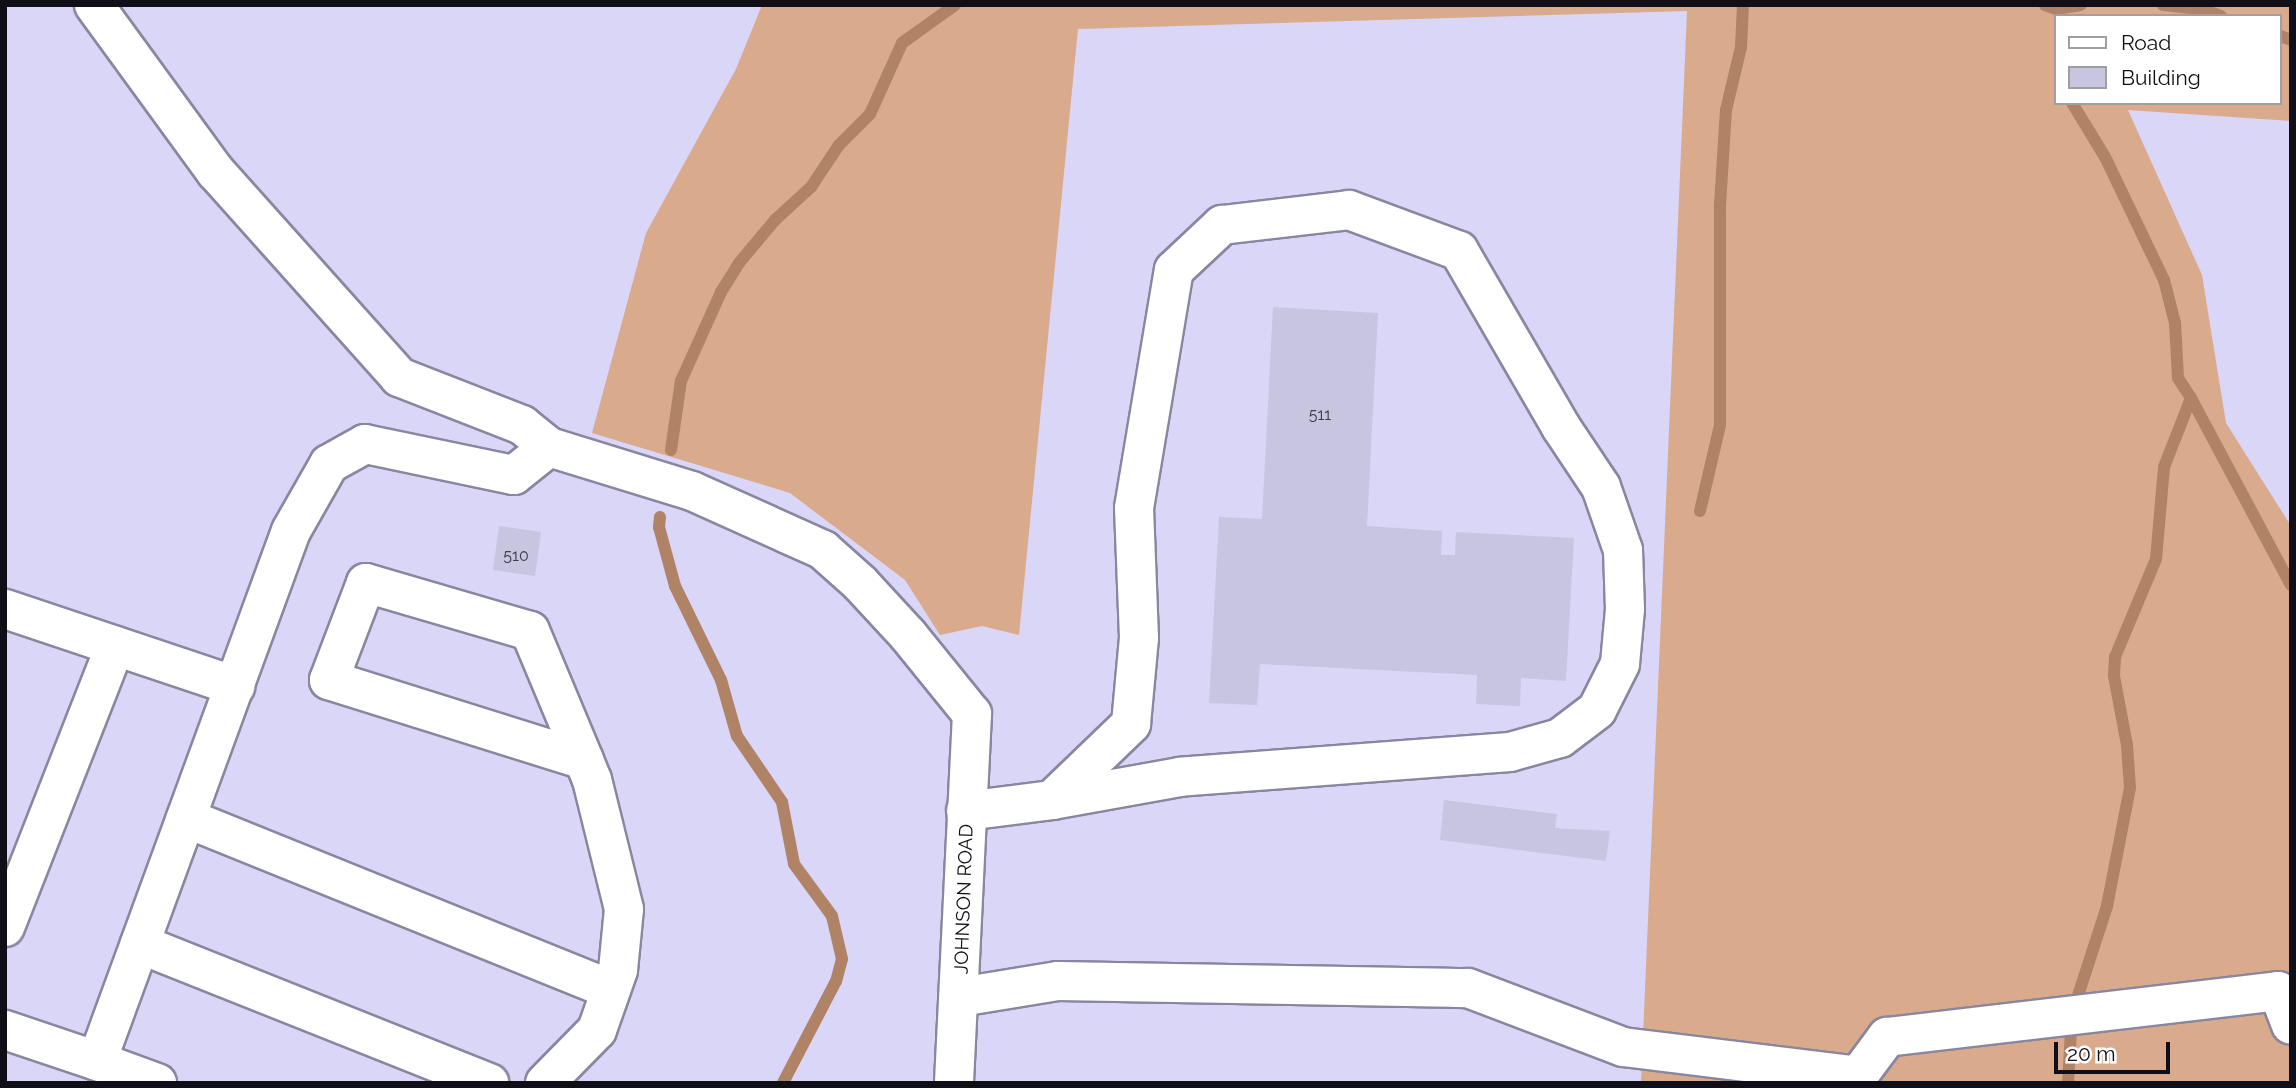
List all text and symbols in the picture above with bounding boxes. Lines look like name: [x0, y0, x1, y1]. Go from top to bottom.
legend: [2054, 14, 2282, 105]
text: Road: [2121, 30, 2171, 55]
text: Building: [2121, 65, 2201, 90]
house number: 511: [1309, 405, 1331, 425]
house number: 510: [503, 546, 529, 566]
street label: JOHNSON ROAD: [950, 824, 978, 974]
scale bar: [2058, 1028, 2174, 1072]
text: 20 m: [2067, 1041, 2115, 1066]

